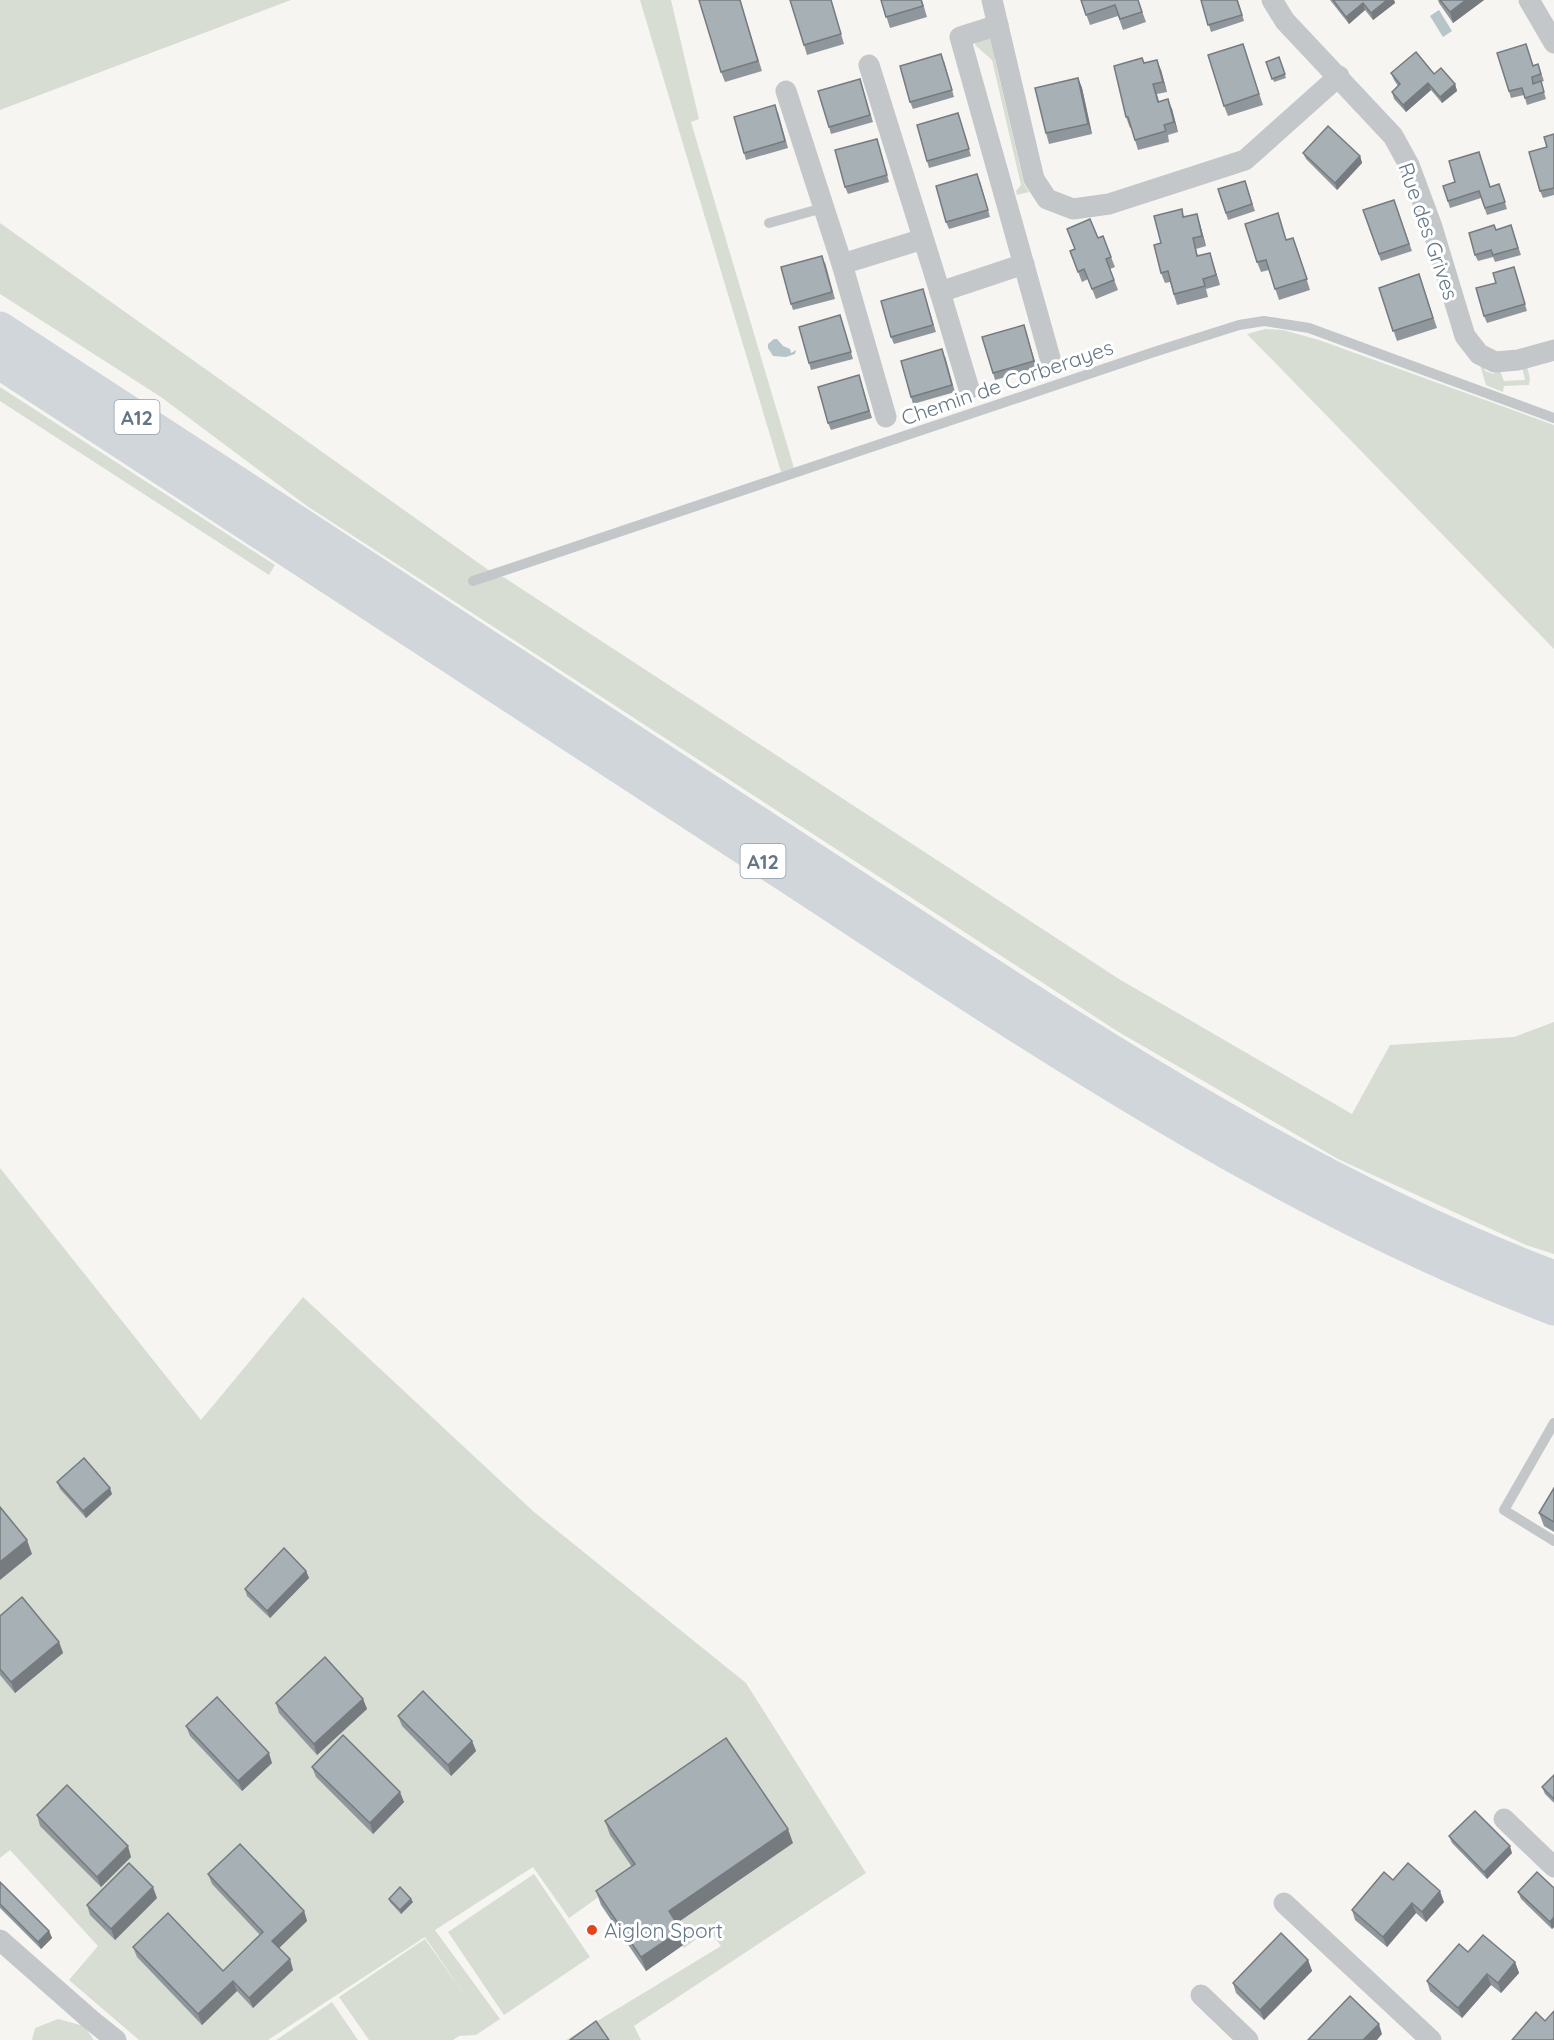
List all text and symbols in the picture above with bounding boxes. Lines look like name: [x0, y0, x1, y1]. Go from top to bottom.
street label: Rue des Grives: [1393, 159, 1465, 303]
street label: Chemin de Corberayes: [898, 333, 1116, 431]
road number: A12: [114, 400, 160, 434]
road number: A12: [740, 844, 786, 878]
place label: Aiglon Sport: [604, 1917, 723, 1943]
marker: Aiglon Sport: [585, 1923, 599, 1937]

